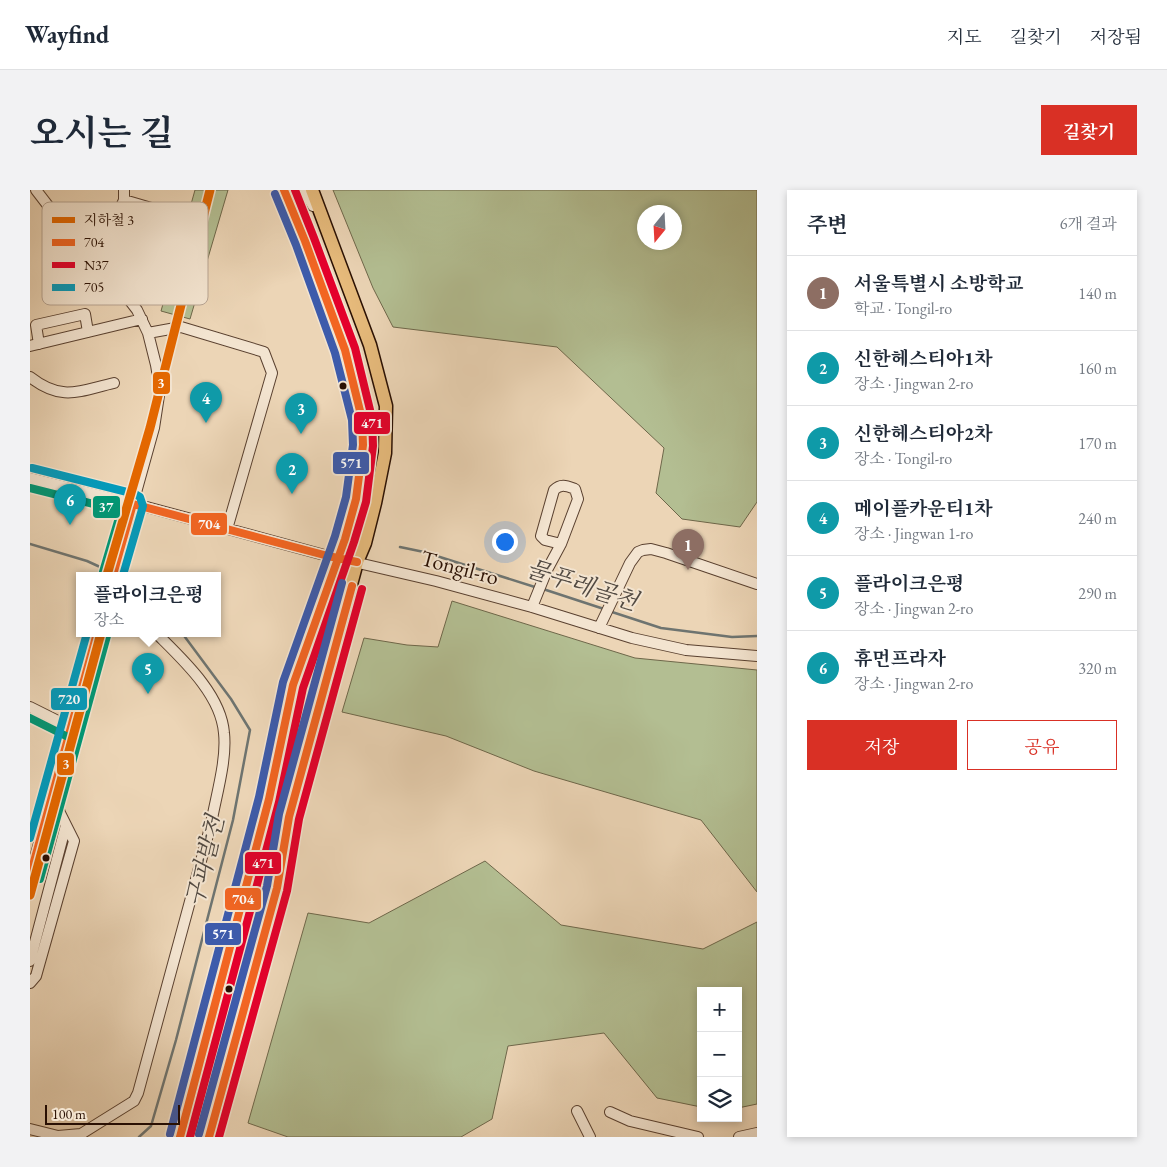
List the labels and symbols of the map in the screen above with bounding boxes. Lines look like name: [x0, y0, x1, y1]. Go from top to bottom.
legend: [42, 202, 208, 305]
north arrow: [637, 205, 682, 250]
text: 지하철 3: [84, 211, 134, 229]
text: 704: [84, 233, 104, 251]
text: N37: [84, 256, 109, 274]
text: 705: [84, 278, 104, 296]
line badge: 3: [152, 371, 171, 395]
text: 3: [157, 374, 165, 392]
unlabelled marker: [338, 381, 348, 391]
pin: 4: [190, 382, 222, 423]
pin: 3: [285, 393, 317, 434]
line badge: 471: [353, 411, 391, 435]
text: 471: [361, 414, 383, 432]
line badge: 571: [332, 451, 370, 475]
pin: 2: [276, 453, 308, 494]
text: 571: [340, 454, 362, 472]
pin: 6: [54, 484, 86, 525]
line badge: 37: [92, 495, 121, 519]
text: 37: [99, 498, 114, 516]
line badge: 704: [190, 512, 228, 536]
text: 704: [198, 515, 221, 533]
your location: [492, 529, 518, 555]
pin: 1: [672, 529, 704, 570]
street label: Tongil-ro: [418, 543, 502, 592]
water label: 물푸레골천: [522, 552, 644, 618]
pin: 5: [132, 653, 164, 694]
line badge: 720: [50, 687, 88, 711]
text: 720: [58, 690, 81, 708]
line badge: 3: [56, 752, 75, 776]
text: 3: [62, 755, 70, 773]
water label: 구파발천: [178, 810, 231, 910]
line badge: 471: [244, 851, 282, 875]
unlabelled marker: [41, 853, 51, 863]
text: 471: [252, 854, 274, 872]
line badge: 704: [224, 887, 262, 911]
text: 704: [232, 890, 255, 908]
line badge: 571: [204, 922, 242, 946]
text: 571: [212, 925, 234, 943]
unlabelled marker: [224, 984, 234, 994]
scale bar: [45, 1102, 180, 1125]

